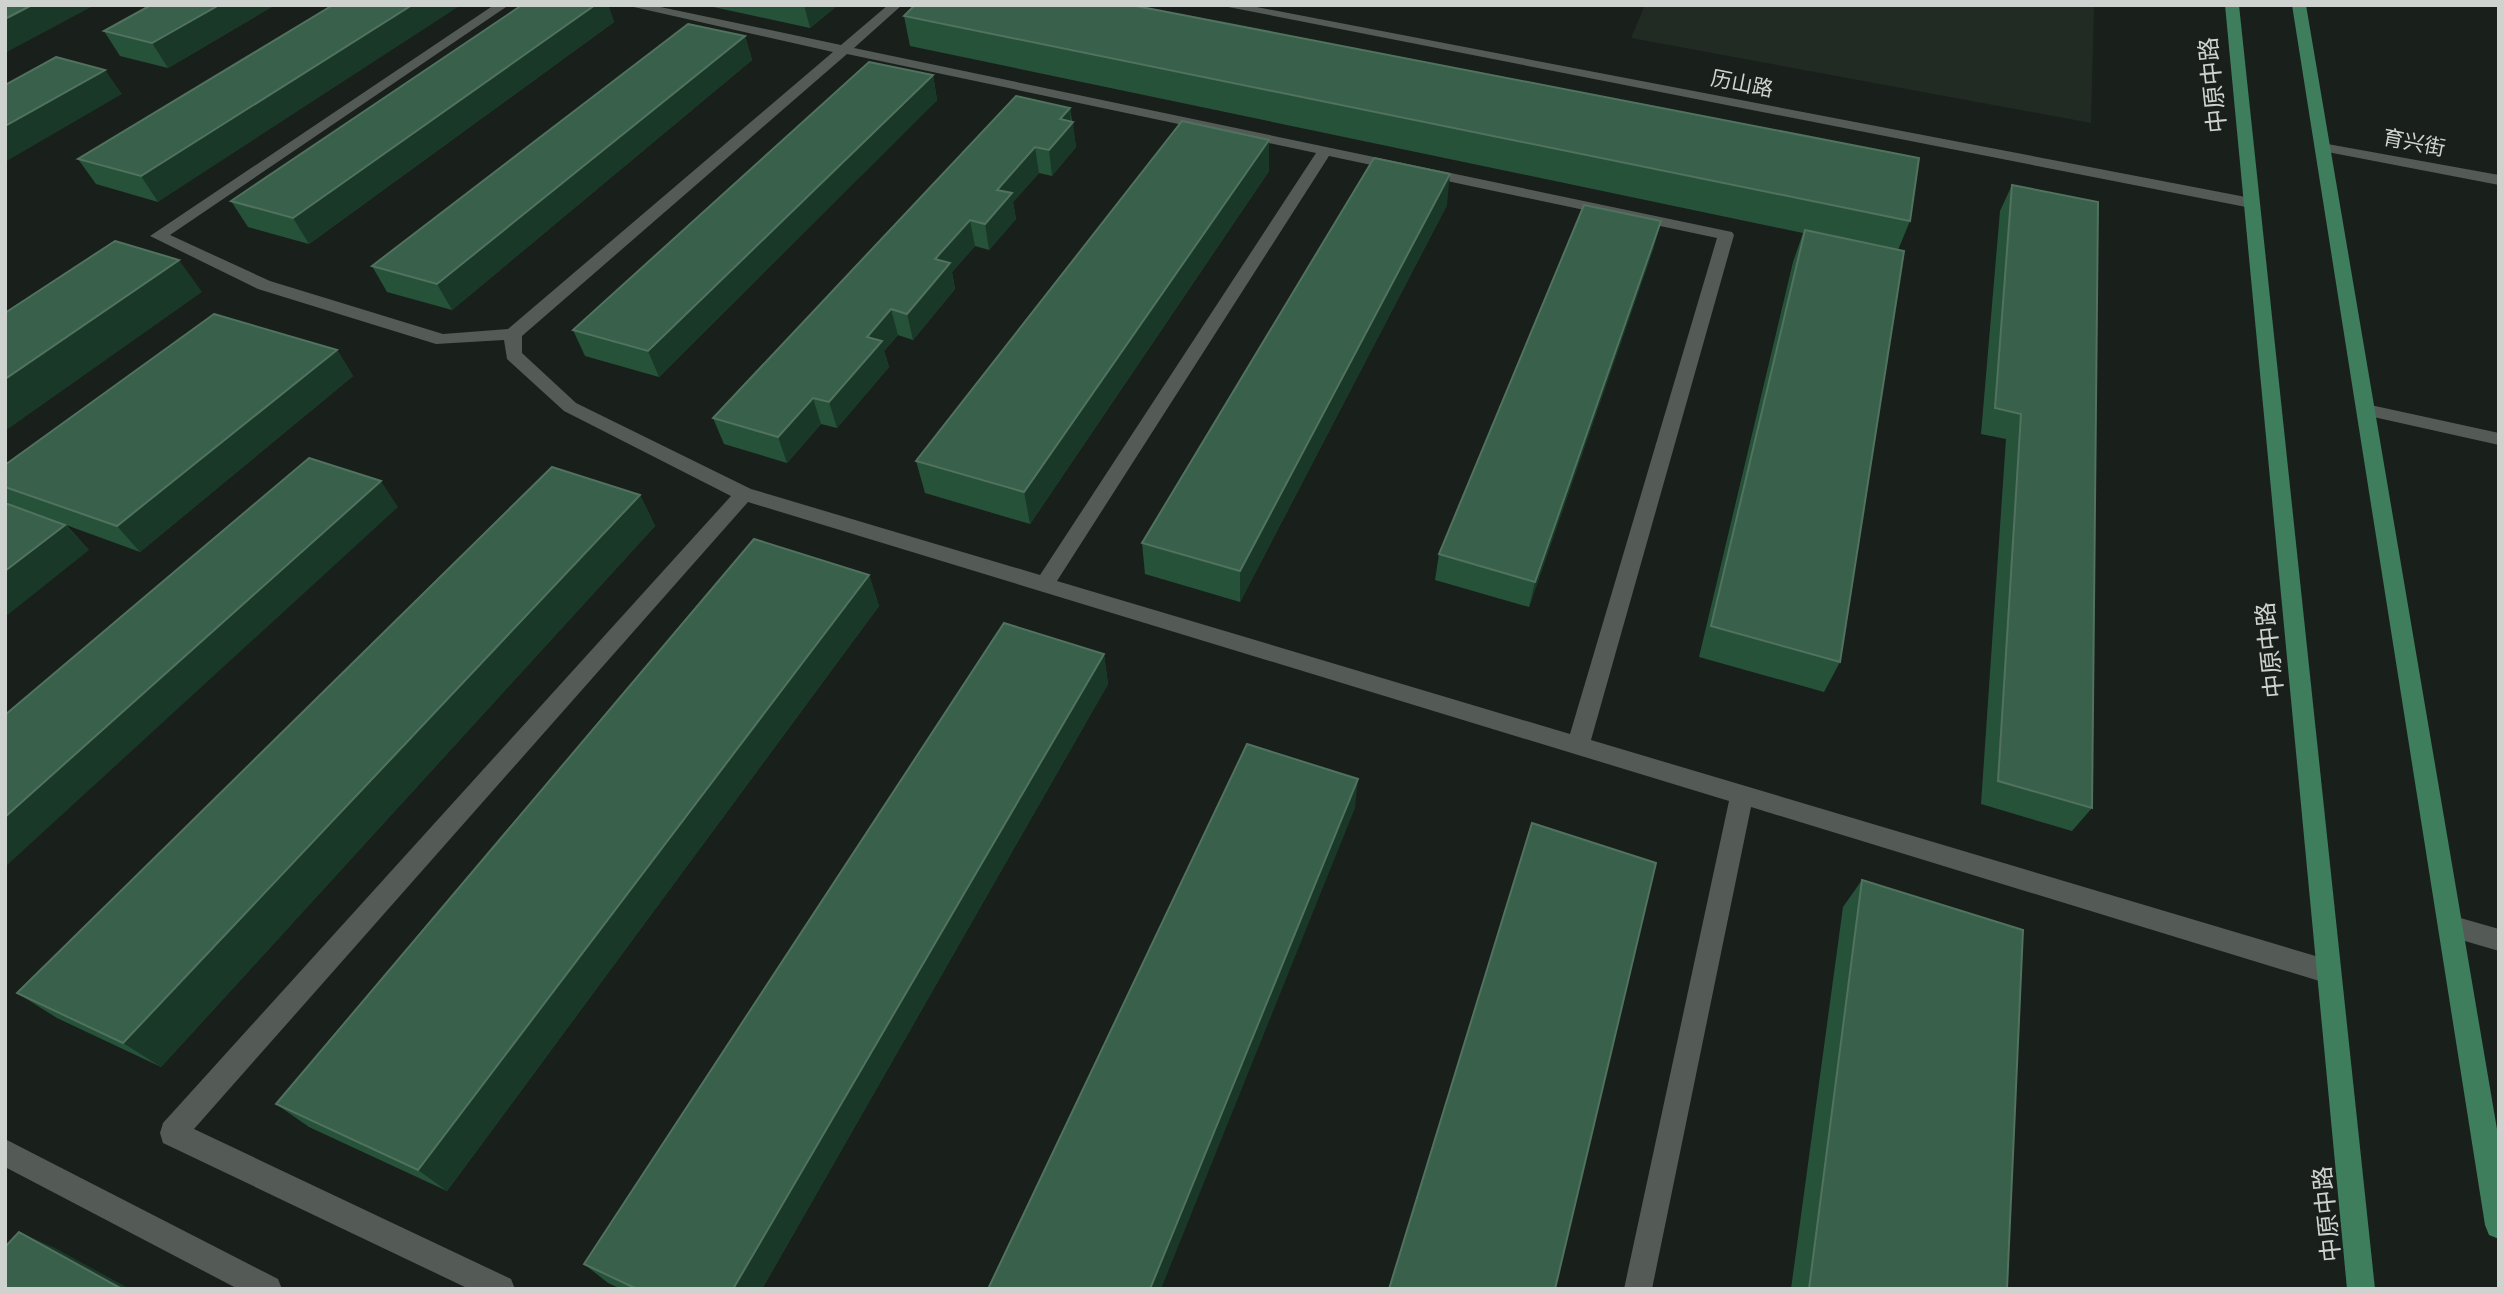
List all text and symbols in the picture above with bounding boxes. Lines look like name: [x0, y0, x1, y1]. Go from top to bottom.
street label: 中原中路: [2191, 36, 2233, 135]
street label: 历山路: [1708, 63, 1776, 104]
street label: 育兴街: [2380, 122, 2448, 163]
street label: 中原中路: [2248, 601, 2290, 700]
street label: 中原中路: [2305, 1165, 2347, 1264]

